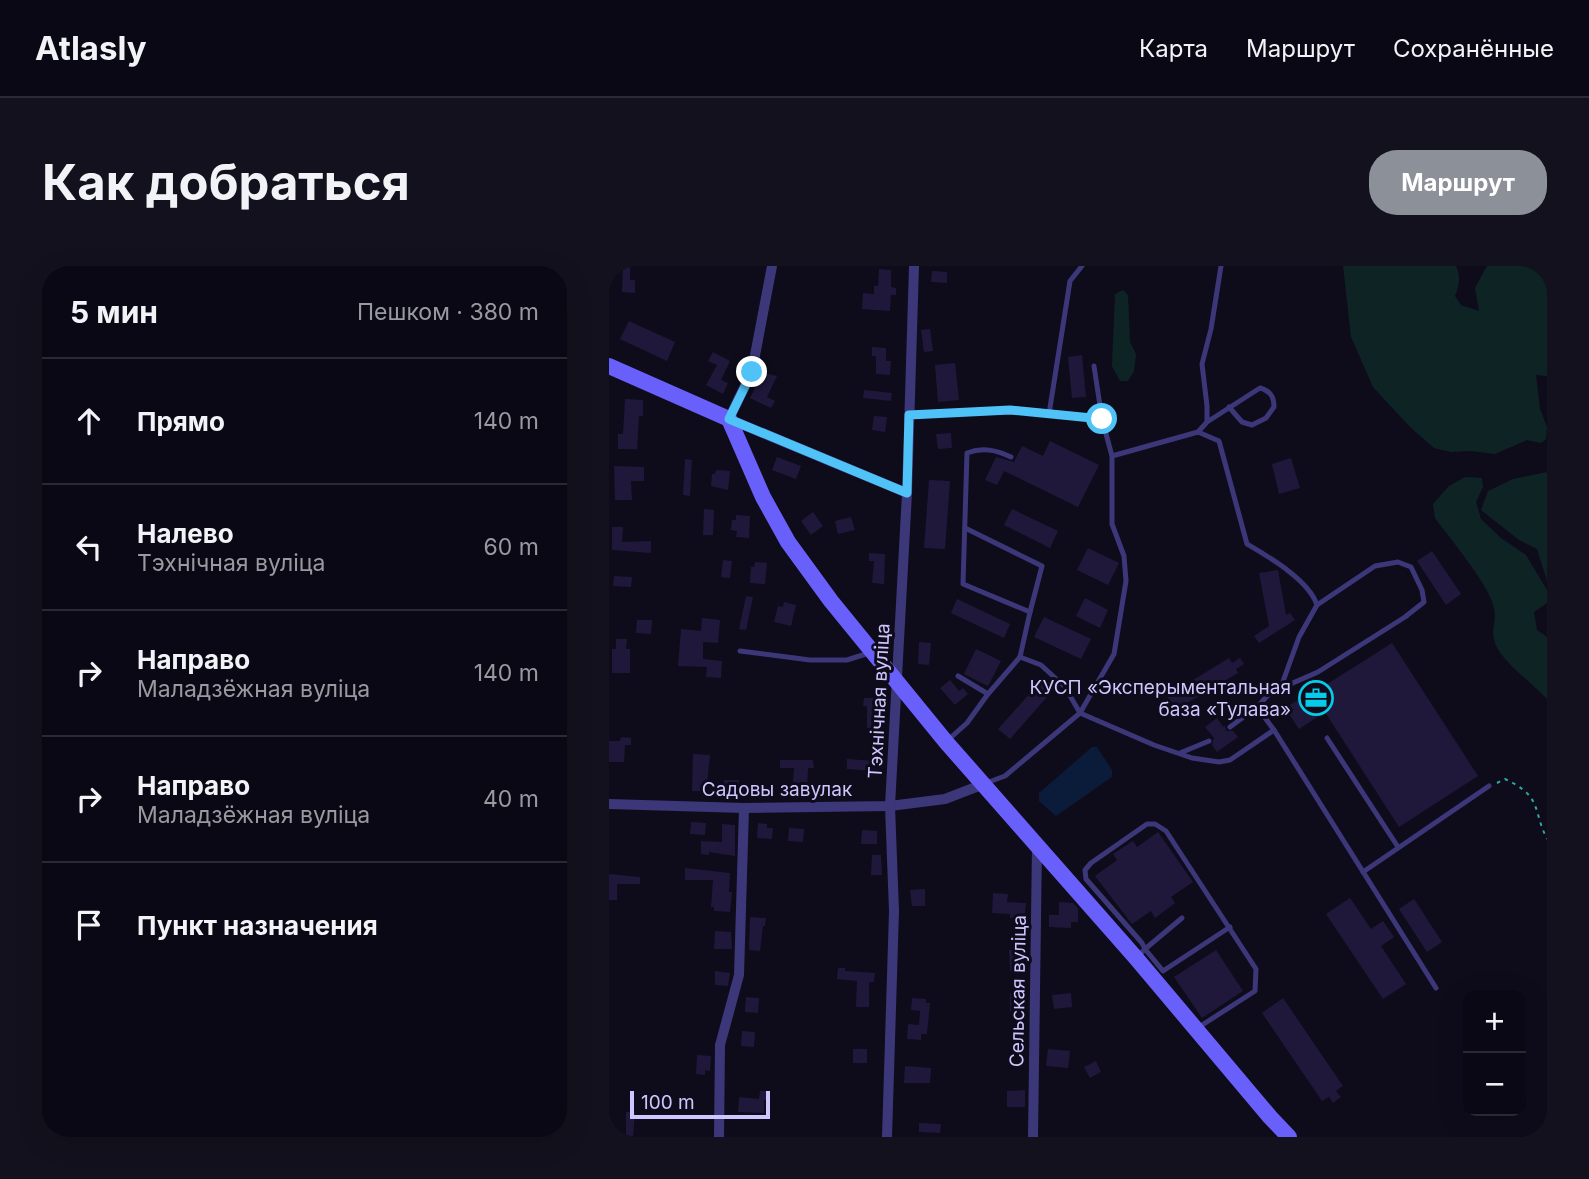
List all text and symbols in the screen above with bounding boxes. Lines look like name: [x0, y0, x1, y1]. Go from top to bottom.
text: Atlasly: [35, 28, 147, 68]
text: Карта: [1139, 34, 1208, 63]
text: Маршрут: [1246, 34, 1355, 63]
text: Сохранённые: [1393, 34, 1554, 63]
button: Маршрут: [1369, 150, 1547, 215]
text: Как добраться: [42, 153, 410, 212]
text: 5 мин: [70, 294, 158, 330]
text: Пешком · 380 m: [357, 298, 539, 326]
route end: [736, 356, 767, 387]
icon: ahead: [70, 402, 108, 440]
route start: [1086, 403, 1117, 434]
text: Прямо: [137, 406, 225, 437]
text: 140 m: [474, 407, 539, 435]
text: Налево: [137, 518, 234, 549]
icon: left: [70, 528, 108, 566]
text: 60 m: [484, 533, 539, 561]
text: Тэхнічная вуліца: [137, 549, 325, 577]
street label: Тэхнічная вуліца: [863, 623, 895, 779]
text: Направо: [137, 644, 250, 675]
icon: right: [70, 654, 108, 692]
text: 140 m: [474, 659, 539, 687]
text: Маладзёжная вуліца: [137, 675, 370, 703]
place label: КУСП «Эксперыментальная база «Тулава»: [1030, 676, 1291, 721]
office icon: КУСП «Эксперыментальная база «Тулава»: [1297, 679, 1335, 717]
text: Направо: [137, 770, 250, 801]
street label: Садовы завулак: [702, 778, 853, 801]
icon: right: [70, 780, 108, 818]
text: 40 m: [483, 785, 539, 813]
text: Маладзёжная вуліца: [137, 801, 370, 829]
icon: arrive: [70, 906, 108, 944]
text: Пункт назначения: [137, 910, 378, 941]
street label: Сельская вуліца: [1005, 915, 1031, 1067]
map controls: [1463, 990, 1526, 1116]
button: +: [1463, 990, 1526, 1053]
button: −: [1463, 1053, 1526, 1116]
scale bar: [630, 1088, 770, 1120]
text: 100 m: [641, 1091, 695, 1114]

